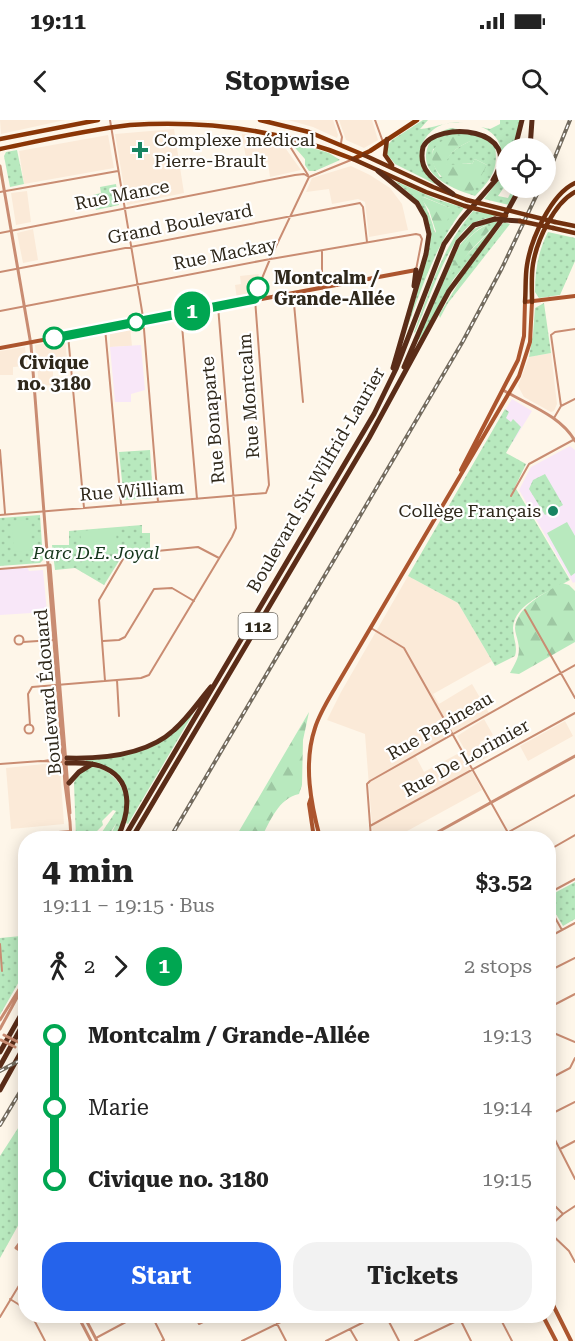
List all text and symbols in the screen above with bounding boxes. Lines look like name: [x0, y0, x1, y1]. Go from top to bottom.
text: 19:11: [30, 9, 86, 34]
icon: back: [24, 65, 57, 98]
text: Stopwise: [225, 65, 350, 97]
icon: search: [518, 65, 551, 98]
place label: Complexe médical Pierre-Brault: [154, 129, 316, 171]
map controls: [496, 138, 556, 198]
button: locate: [496, 138, 556, 198]
marker: Complexe médical Pierre-Brault: [131, 141, 149, 159]
street label: Rue Mance: [73, 175, 171, 214]
street label: Grand Boulevard: [106, 199, 255, 248]
street label: Rue Mackay: [171, 233, 279, 274]
place label: Montcalm / Grande-Allée: [274, 267, 395, 309]
marker: Montcalm / Grande-Allée: [247, 277, 269, 299]
line badge: 1: [172, 292, 212, 330]
text: 1: [186, 299, 198, 323]
unlabelled marker: [127, 313, 145, 331]
marker: Civique no. 3180: [43, 327, 65, 349]
street label: Rue Montcalm: [234, 333, 263, 460]
place label: Civique no. 3180: [17, 352, 91, 394]
street label: Rue Bonaparte: [196, 355, 229, 485]
street label: Boulevard Sir-Wilfrid-Laurier: [242, 363, 389, 596]
street label: Rue William: [79, 476, 185, 505]
place label: Collège Français: [398, 500, 541, 521]
marker: Collège Français: [546, 504, 560, 518]
park label: Parc D.E. Joyal: [32, 542, 159, 563]
street label: Boulevard Édouard: [30, 608, 65, 776]
road number: 112: [238, 613, 278, 639]
street label: Rue Papineau: [383, 687, 496, 764]
street label: Rue De Lorimier: [399, 714, 533, 801]
text: 4 min: [42, 851, 134, 890]
text: $3.52: [476, 870, 532, 895]
text: 19:11 – 19:15 · Bus: [42, 893, 214, 917]
icon: walk: [42, 950, 75, 983]
icon: forward: [104, 950, 137, 983]
text: 2: [84, 954, 95, 978]
text: 1: [158, 954, 170, 978]
text: 2 stops: [464, 954, 532, 978]
text: Montcalm / Grande-Allée: [88, 1023, 370, 1048]
text: 19:13: [482, 1023, 532, 1047]
text: Marie: [88, 1095, 149, 1120]
text: 19:14: [482, 1095, 532, 1119]
text: Civique no. 3180: [88, 1167, 269, 1192]
text: 19:15: [482, 1167, 532, 1191]
button: Start: [42, 1242, 281, 1311]
button: Tickets: [293, 1242, 532, 1311]

